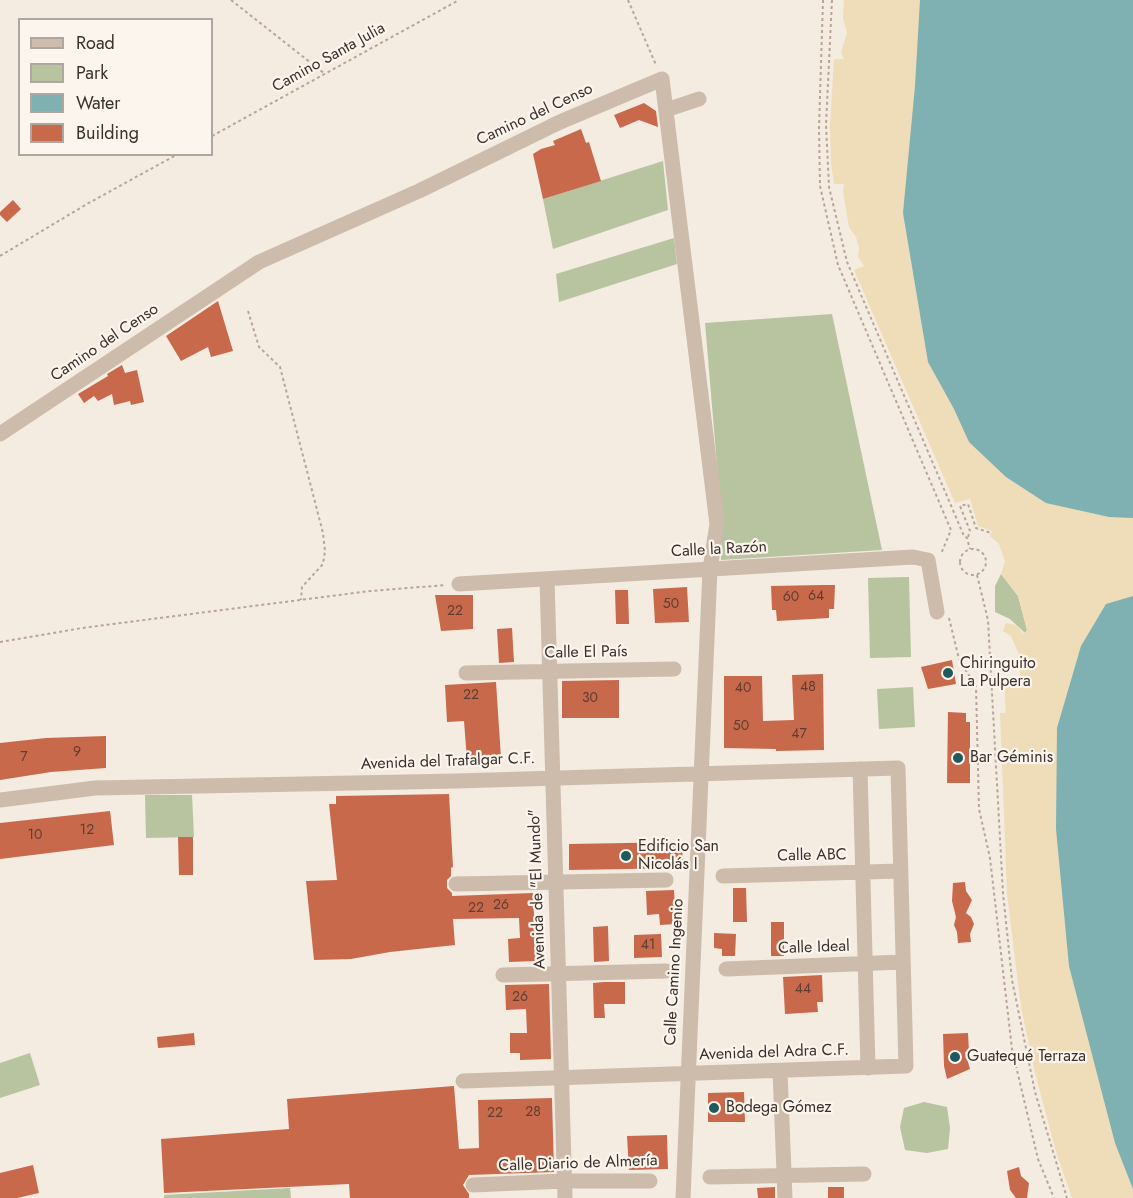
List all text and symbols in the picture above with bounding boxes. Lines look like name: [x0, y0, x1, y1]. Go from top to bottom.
legend: [18, 18, 213, 156]
street label: Camino Santa Julia: [269, 19, 389, 97]
text: Road: [76, 30, 115, 56]
text: Park: [76, 60, 108, 86]
street label: Camino del Censo: [474, 80, 596, 150]
text: Water: [76, 90, 120, 116]
text: Building: [76, 120, 139, 146]
street label: Camino del Censo: [47, 300, 163, 386]
street label: Calle la Razón: [670, 538, 768, 562]
house number: 64: [808, 589, 824, 605]
house number: 60: [783, 590, 799, 606]
house number: 50: [663, 597, 679, 613]
house number: 22: [447, 604, 463, 620]
street label: Calle El País: [544, 643, 628, 663]
place label: Chiringuito La Pulpera: [960, 654, 1036, 692]
marker: Chiringuito La Pulpera: [941, 666, 955, 680]
house number: 48: [800, 680, 816, 696]
house number: 40: [735, 681, 751, 697]
house number: 22: [463, 688, 479, 704]
house number: 30: [582, 691, 598, 707]
house number: 50: [733, 719, 749, 735]
house number: 47: [791, 727, 807, 743]
house number: 9: [73, 745, 81, 761]
place label: Bar Géminis: [970, 748, 1053, 768]
street label: Avenida del Trafalgar C.F.: [361, 749, 535, 775]
house number: 7: [20, 750, 28, 766]
marker: Bar Géminis: [951, 751, 965, 765]
street label: Avenida de "El Mundo": [526, 808, 550, 970]
house number: 12: [80, 823, 94, 839]
house number: 10: [28, 828, 42, 844]
place label: Edificio San Nicolás I: [638, 837, 719, 875]
street label: Calle ABC: [777, 846, 847, 866]
marker: Edificio San Nicolás I: [619, 849, 633, 863]
house number: 26: [493, 898, 509, 914]
street label: Calle Camino Ingenio: [662, 898, 688, 1046]
house number: 22: [468, 901, 484, 917]
street label: Calle Ideal: [778, 937, 850, 959]
house number: 41: [641, 938, 655, 954]
house number: 44: [795, 982, 811, 998]
house number: 26: [512, 990, 528, 1006]
street label: Avenida del Adra C.F.: [699, 1041, 849, 1065]
place label: Guatequé Terraza: [967, 1047, 1086, 1067]
marker: Guatequé Terraza: [948, 1050, 962, 1064]
place label: Bodega Gómez: [726, 1098, 832, 1118]
marker: Bodega Gómez: [707, 1101, 721, 1115]
house number: 28: [525, 1105, 541, 1121]
house number: 22: [487, 1106, 503, 1122]
street label: Calle Diario de Almería: [498, 1152, 658, 1176]

